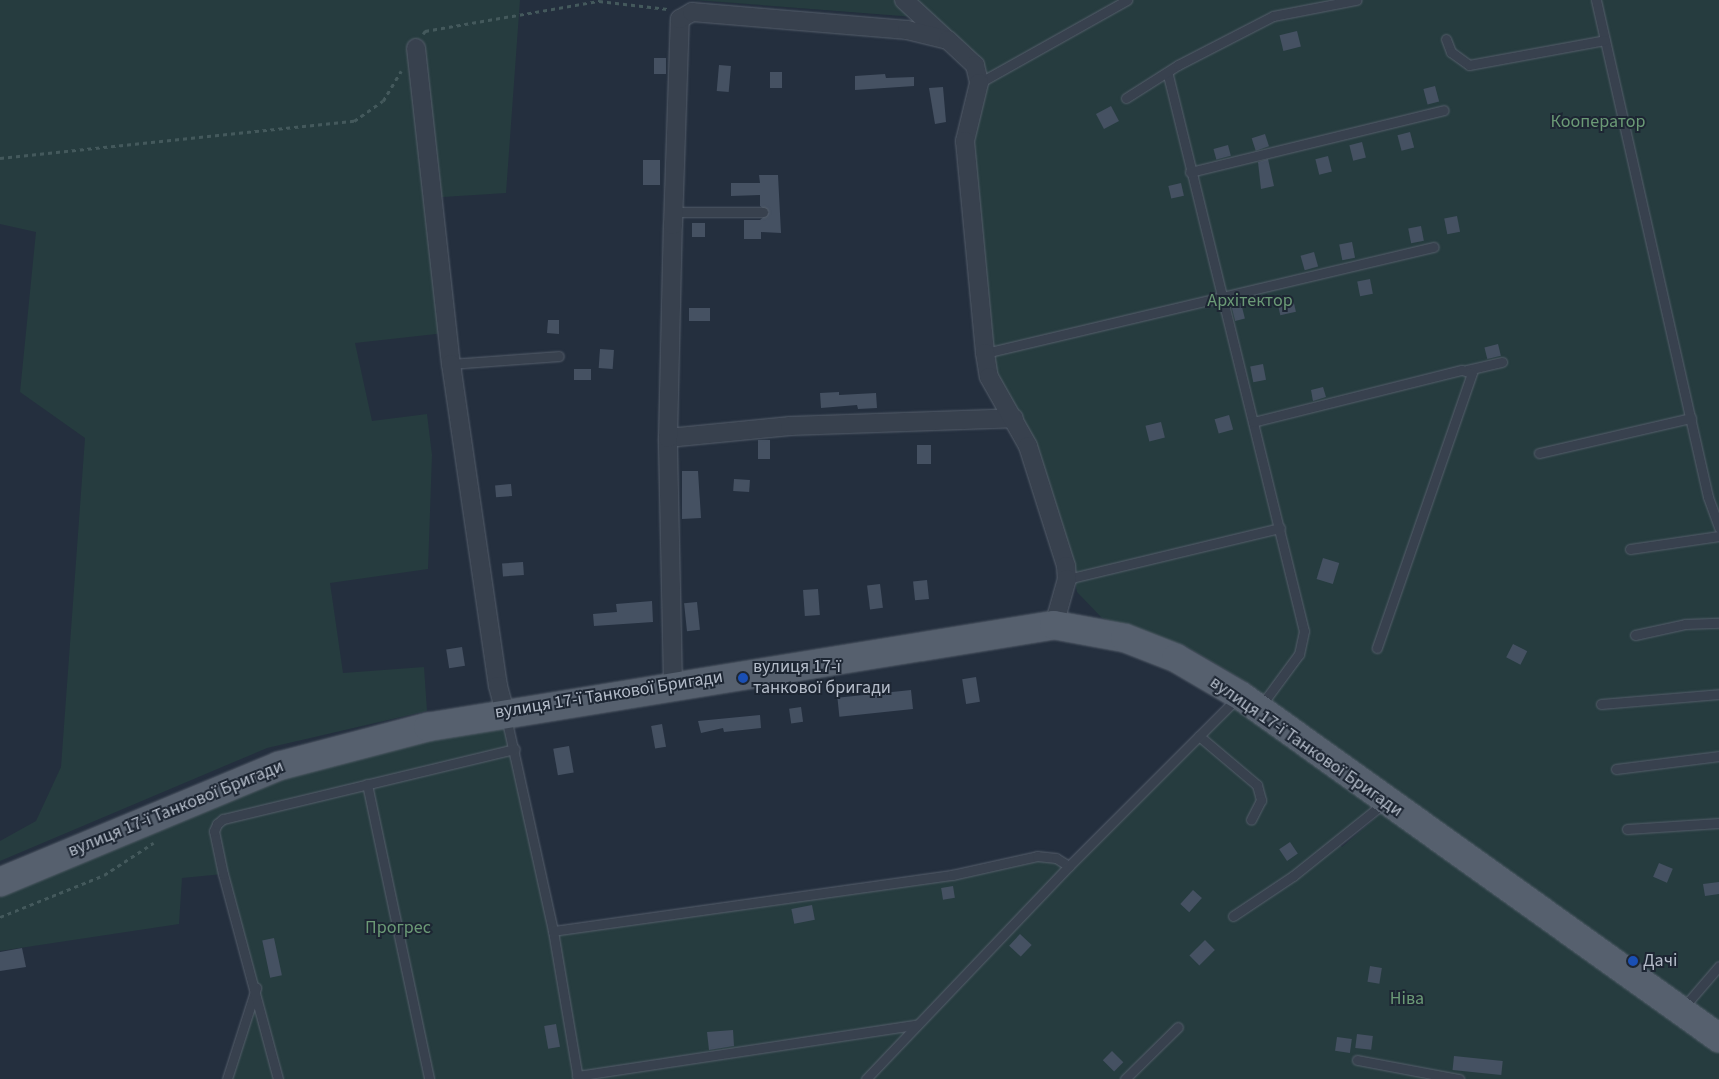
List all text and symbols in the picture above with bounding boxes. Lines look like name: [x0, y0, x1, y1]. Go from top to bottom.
park label: Кооператор: [1550, 111, 1646, 133]
park label: Архітектор: [1207, 290, 1293, 312]
place label: вулиця 17-ї танкової бригади: [753, 657, 891, 700]
street label: вулиця 17-ї Танкової Бригади: [493, 666, 725, 724]
marker: вулиця 17-ї танкової бригади: [737, 672, 749, 684]
street label: вулиця 17-ї Танкової Бригади: [1205, 672, 1407, 822]
street label: вулиця 17-ї Танкової Бригади: [65, 756, 287, 862]
park label: Прогрес: [365, 917, 431, 939]
place label: Дачі: [1643, 950, 1677, 972]
marker: Дачі: [1627, 955, 1639, 967]
park label: Ніва: [1390, 988, 1424, 1010]

